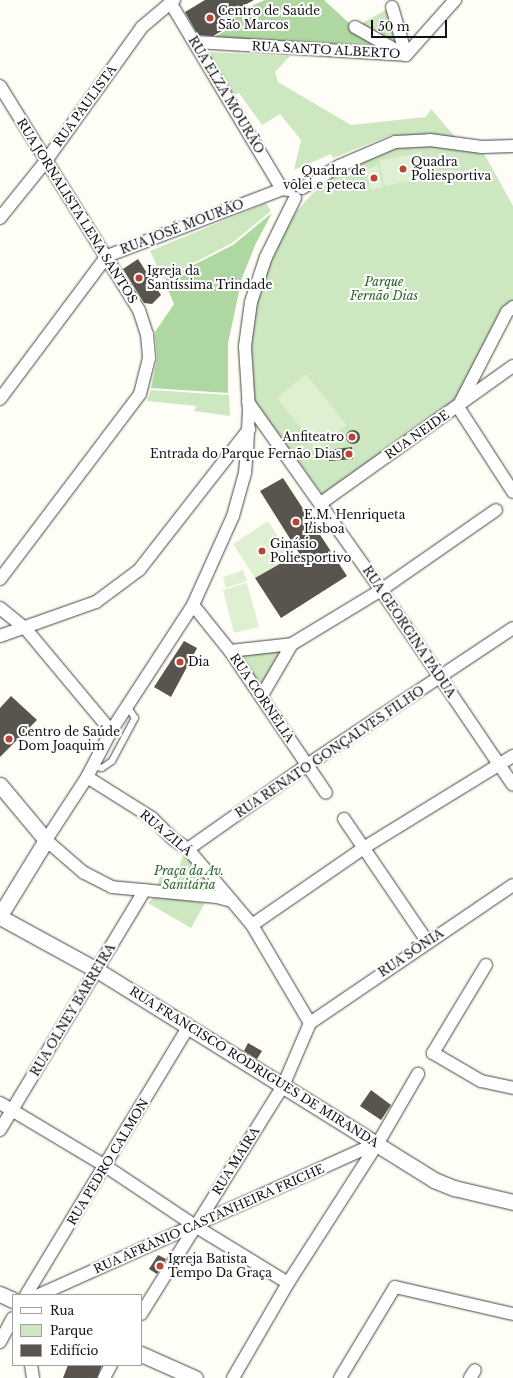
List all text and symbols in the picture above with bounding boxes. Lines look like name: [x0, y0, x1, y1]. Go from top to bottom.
place label: Centro de Saúde São Marcos: [218, 4, 320, 32]
scale bar: [373, 12, 449, 38]
marker: Centro de Saúde São Marcos: [205, 13, 215, 23]
text: 50 m: [378, 19, 410, 34]
street label: RUA ELZA MOURÃO: [185, 33, 267, 157]
street label: RUA SANTO ALBERTO: [251, 39, 401, 61]
street label: RUA PAULISTA: [50, 62, 120, 150]
street label: RUA JORNALISTA LENA SANTOS: [13, 115, 141, 307]
place label: Quadra Poliesportiva: [411, 155, 491, 183]
place label: Quadra de vôlei e peteca: [283, 164, 366, 192]
marker: Quadra Poliesportiva: [398, 164, 408, 174]
marker: Quadra de vôlei e peteca: [369, 173, 379, 183]
street label: RUA JOSÉ MOURÃO: [118, 197, 246, 257]
place label: Igreja da Santíssima Trindade: [147, 264, 273, 292]
marker: Igreja da Santíssima Trindade: [134, 273, 144, 283]
park label: Parque Fernão Dias: [350, 275, 418, 303]
street label: RUA NEIDE: [382, 407, 452, 463]
place label: Anfiteatro: [283, 430, 344, 444]
marker: Anfiteatro: [347, 432, 357, 442]
place label: Entrada do Parque Fernão Dias: [150, 447, 341, 461]
marker: Entrada do Parque Fernão Dias: [344, 449, 354, 459]
place label: E.M. Henriqueta Lisboa: [304, 508, 405, 536]
marker: E.M. Henriqueta Lisboa: [291, 517, 301, 527]
place label: Ginásio Poliesportivo: [270, 537, 351, 565]
marker: Ginásio Poliesportivo: [257, 546, 267, 556]
street label: RUA GEORGINA PÁDUA: [359, 563, 459, 701]
street label: RUA CORNÉLIA: [227, 651, 297, 745]
place label: Dia: [188, 655, 209, 669]
marker: Dia: [175, 657, 185, 667]
street label: RUA RENATO GONÇALVES FILHO: [233, 683, 427, 821]
place label: Centro de Saúde Dom Joaquim: [18, 725, 120, 753]
marker: Centro de Saúde Dom Joaquim: [3, 733, 15, 745]
street label: RUA ZILÁ: [137, 807, 195, 859]
park label: Praça da Av. Sanitária: [153, 864, 225, 892]
street label: RUA SÔNIA: [376, 926, 446, 980]
street label: RUA OLNEY BARREIRA: [27, 941, 119, 1079]
street label: RUA FRANCISCO RODRIGUES DE MIRANDA: [127, 984, 381, 1150]
street label: RUA PEDRO CALMON: [64, 1096, 152, 1228]
street label: RUA MAÍRA: [209, 1124, 263, 1198]
street label: RUA AFRÂNIO CASTANHEIRA FRICHE: [91, 1161, 327, 1277]
place label: Igreja Batista Tempo Da Graça: [168, 1252, 272, 1280]
marker: Igreja Batista Tempo Da Graça: [155, 1261, 165, 1271]
legend: [12, 1294, 142, 1366]
text: Rua: [50, 1303, 74, 1318]
text: Parque: [50, 1323, 93, 1338]
text: Edifício: [50, 1343, 98, 1358]

